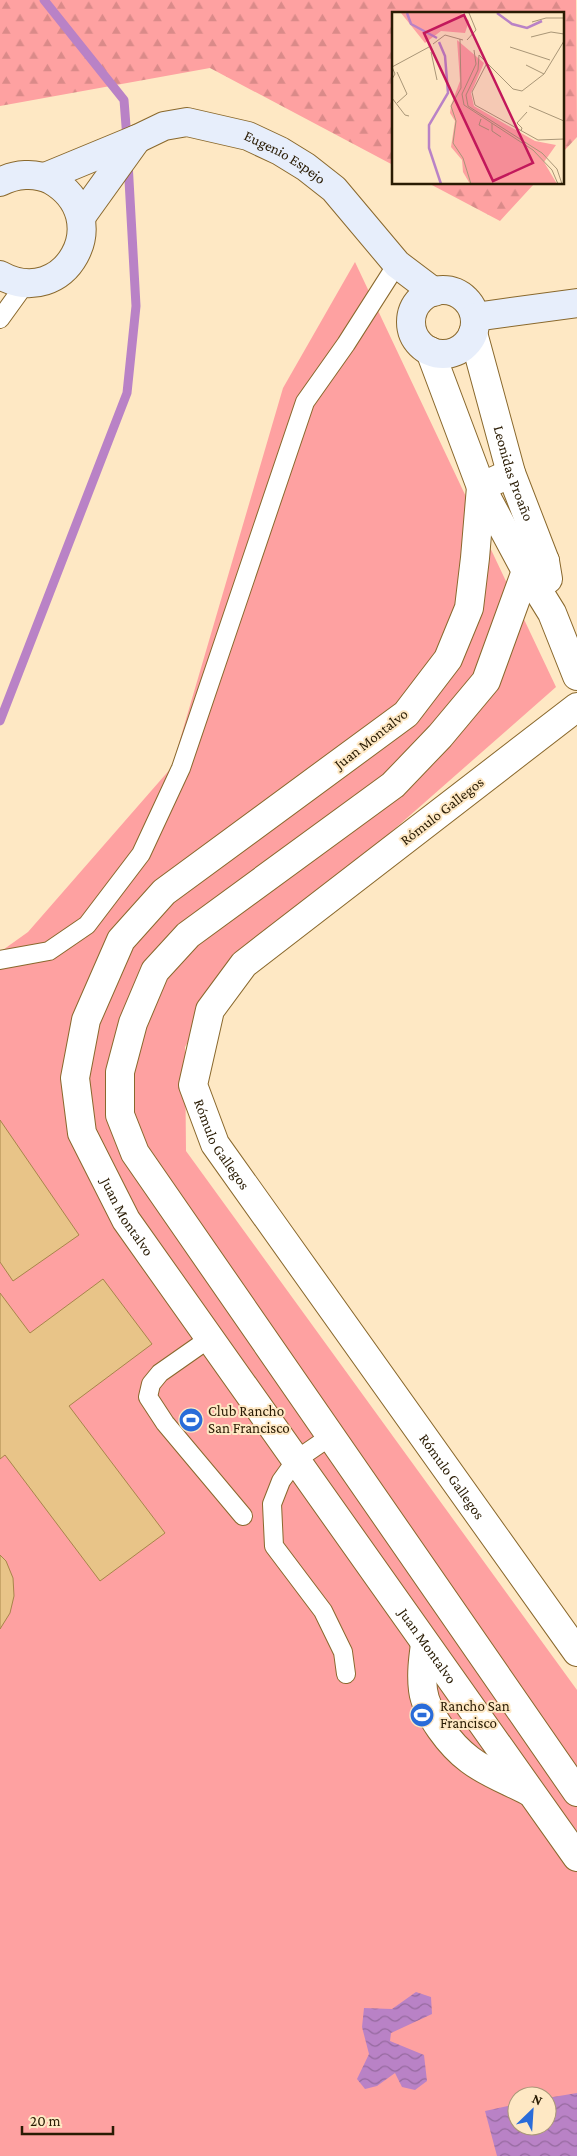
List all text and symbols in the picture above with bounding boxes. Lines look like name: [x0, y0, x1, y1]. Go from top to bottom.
inset map: [392, 12, 564, 185]
street label: Eugenio Espejo: [242, 127, 329, 187]
street label: Leonidas Proaño: [490, 424, 537, 523]
street label: Juan Montalvo: [330, 706, 411, 774]
street label: Rómulo Gallegos: [397, 773, 487, 849]
street label: Rómulo Gallegos: [191, 1097, 253, 1193]
street label: Juan Montalvo: [96, 1173, 157, 1259]
place label: Club Rancho San Francisco: [208, 1403, 290, 1436]
sports icon: Club Rancho San Francisco: [178, 1407, 204, 1433]
street label: Rómulo Gallegos: [416, 1431, 488, 1522]
street label: Juan Montalvo: [393, 1604, 460, 1687]
place label: Rancho San Francisco: [440, 1698, 510, 1731]
sports icon: Rancho San Francisco: [409, 1702, 435, 1728]
north arrow: [507, 2086, 557, 2136]
text: N: [530, 2090, 546, 2109]
scale bar: [22, 2104, 114, 2136]
text: 20 m: [30, 2113, 61, 2129]

